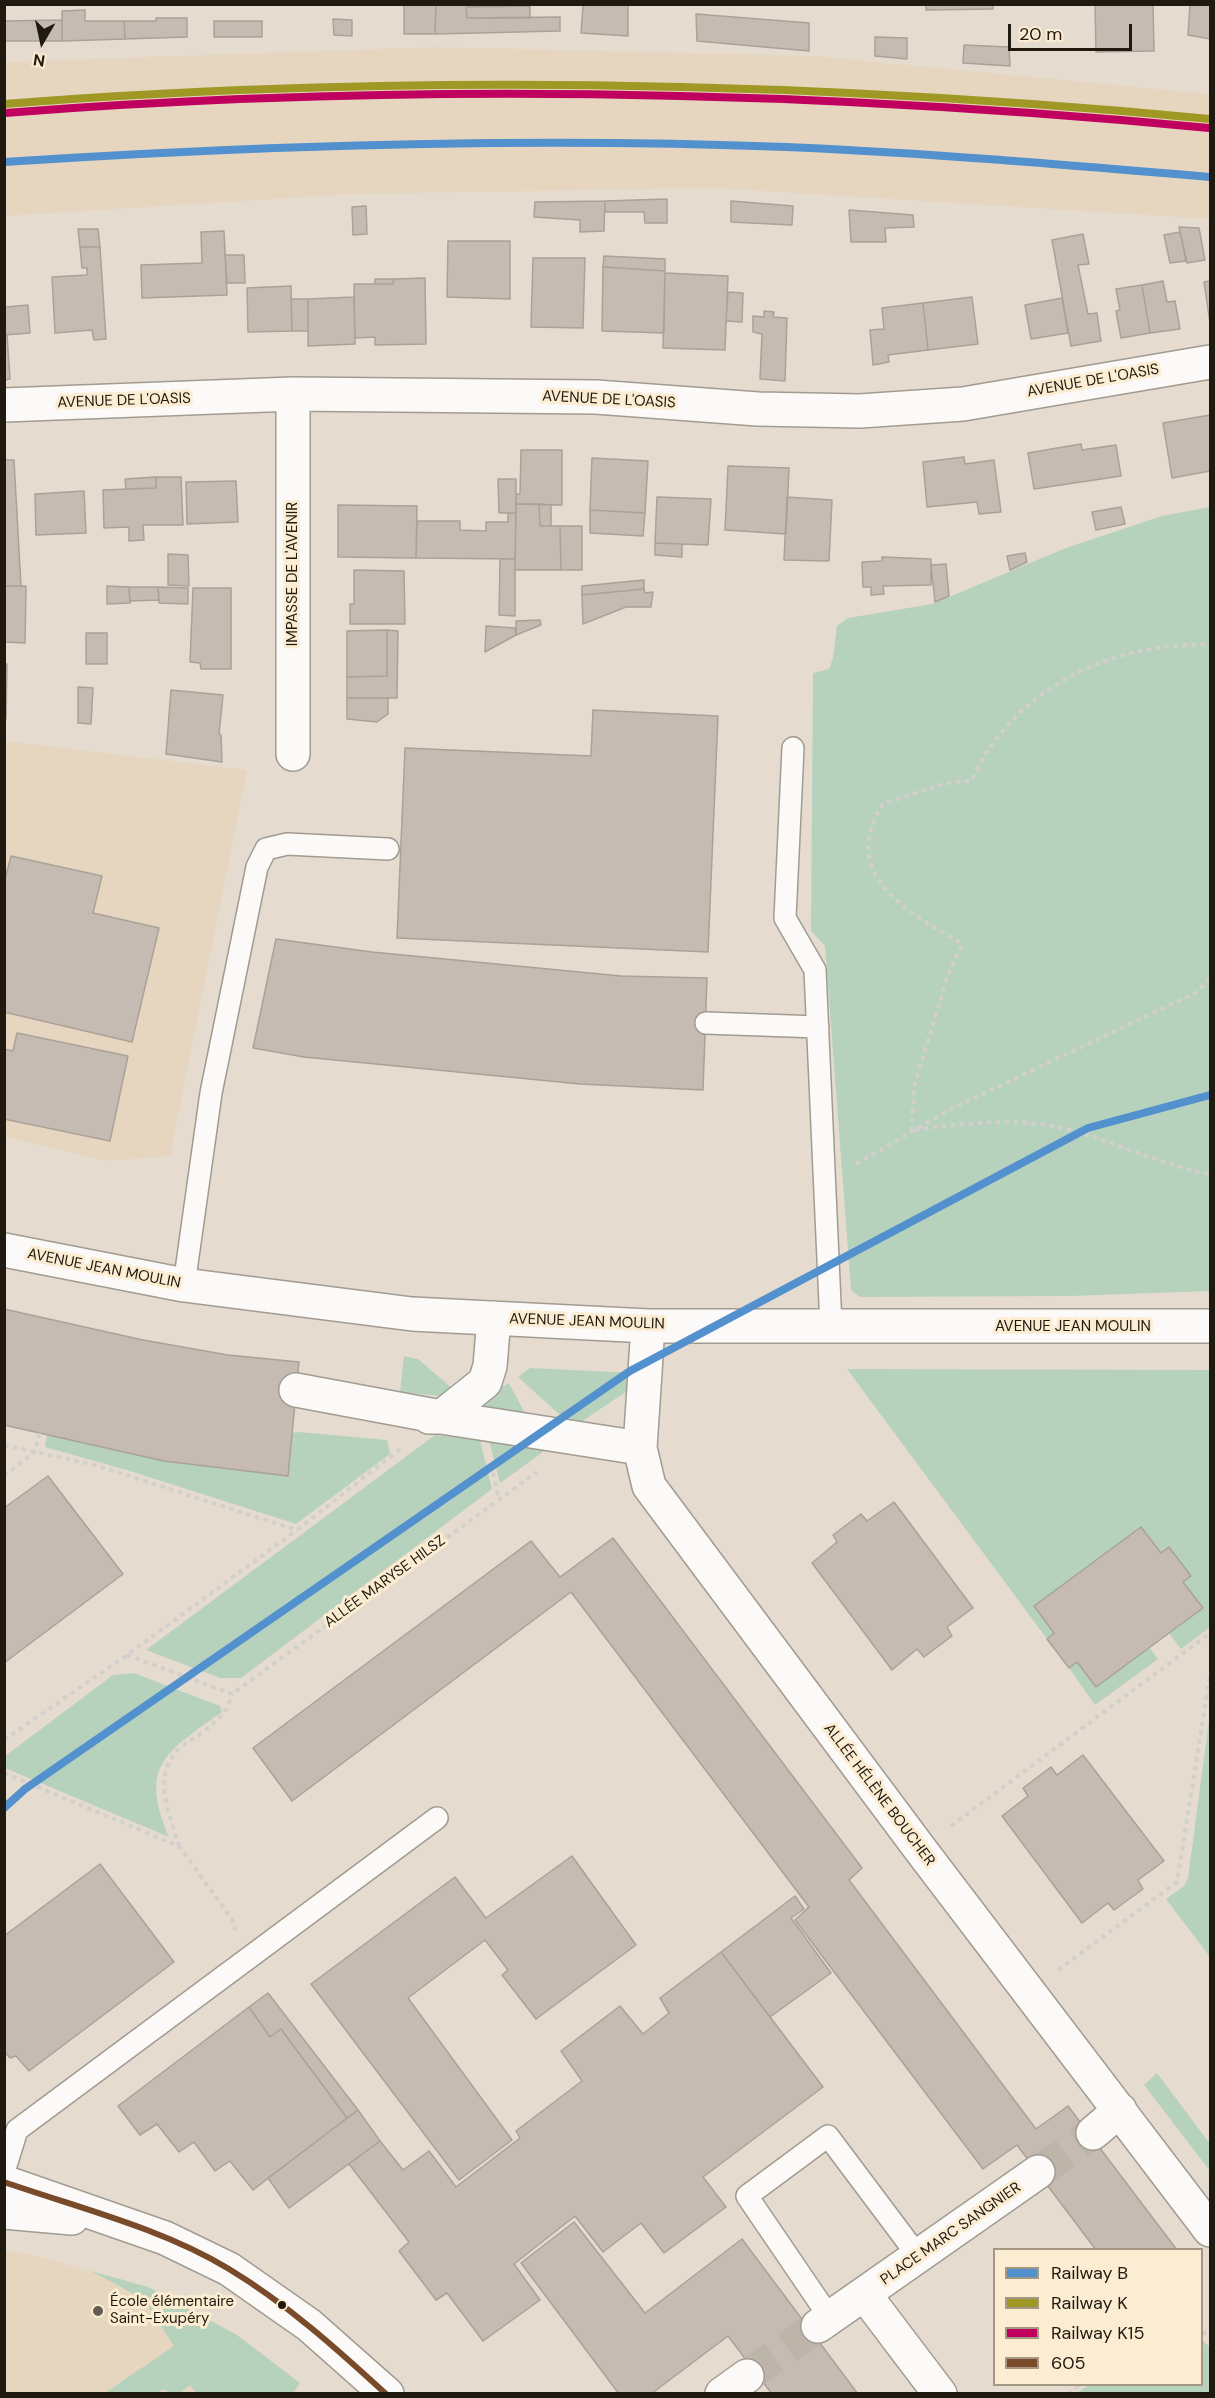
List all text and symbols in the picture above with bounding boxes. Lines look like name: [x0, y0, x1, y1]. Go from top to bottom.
north arrow: [12, 12, 72, 72]
scale bar: [1011, 12, 1136, 50]
text: 20 m: [1019, 22, 1062, 46]
text: N: [32, 49, 47, 72]
street label: AVENUE DE L'OASIS: [1026, 361, 1160, 401]
street label: AVENUE DE L'OASIS: [542, 388, 676, 412]
street label: AVENUE DE L'OASIS: [57, 390, 191, 412]
street label: IMPASSE DE L'AVENIR: [284, 502, 302, 646]
street label: AVENUE JEAN MOULIN: [26, 1245, 182, 1293]
street label: AVENUE JEAN MOULIN: [509, 1310, 665, 1334]
street label: AVENUE JEAN MOULIN: [995, 1318, 1151, 1336]
street label: ALLÉE MARYSE HILSZ: [321, 1532, 449, 1632]
street label: ALLÉE HÉLÈNE BOUCHER: [820, 1720, 938, 1870]
street label: PLACE MARC SANGNIER: [877, 2179, 1025, 2289]
legend: [993, 2248, 1203, 2386]
text: Railway B: [1051, 2261, 1128, 2285]
text: Railway K: [1051, 2291, 1128, 2315]
place label: École élémentaire Saint-Exupéry: [110, 2293, 234, 2328]
unlabelled marker: [276, 2299, 288, 2311]
marker: École élémentaire Saint-Exupéry: [91, 2304, 105, 2318]
text: Railway K15: [1051, 2321, 1144, 2345]
text: 605: [1051, 2351, 1086, 2375]

